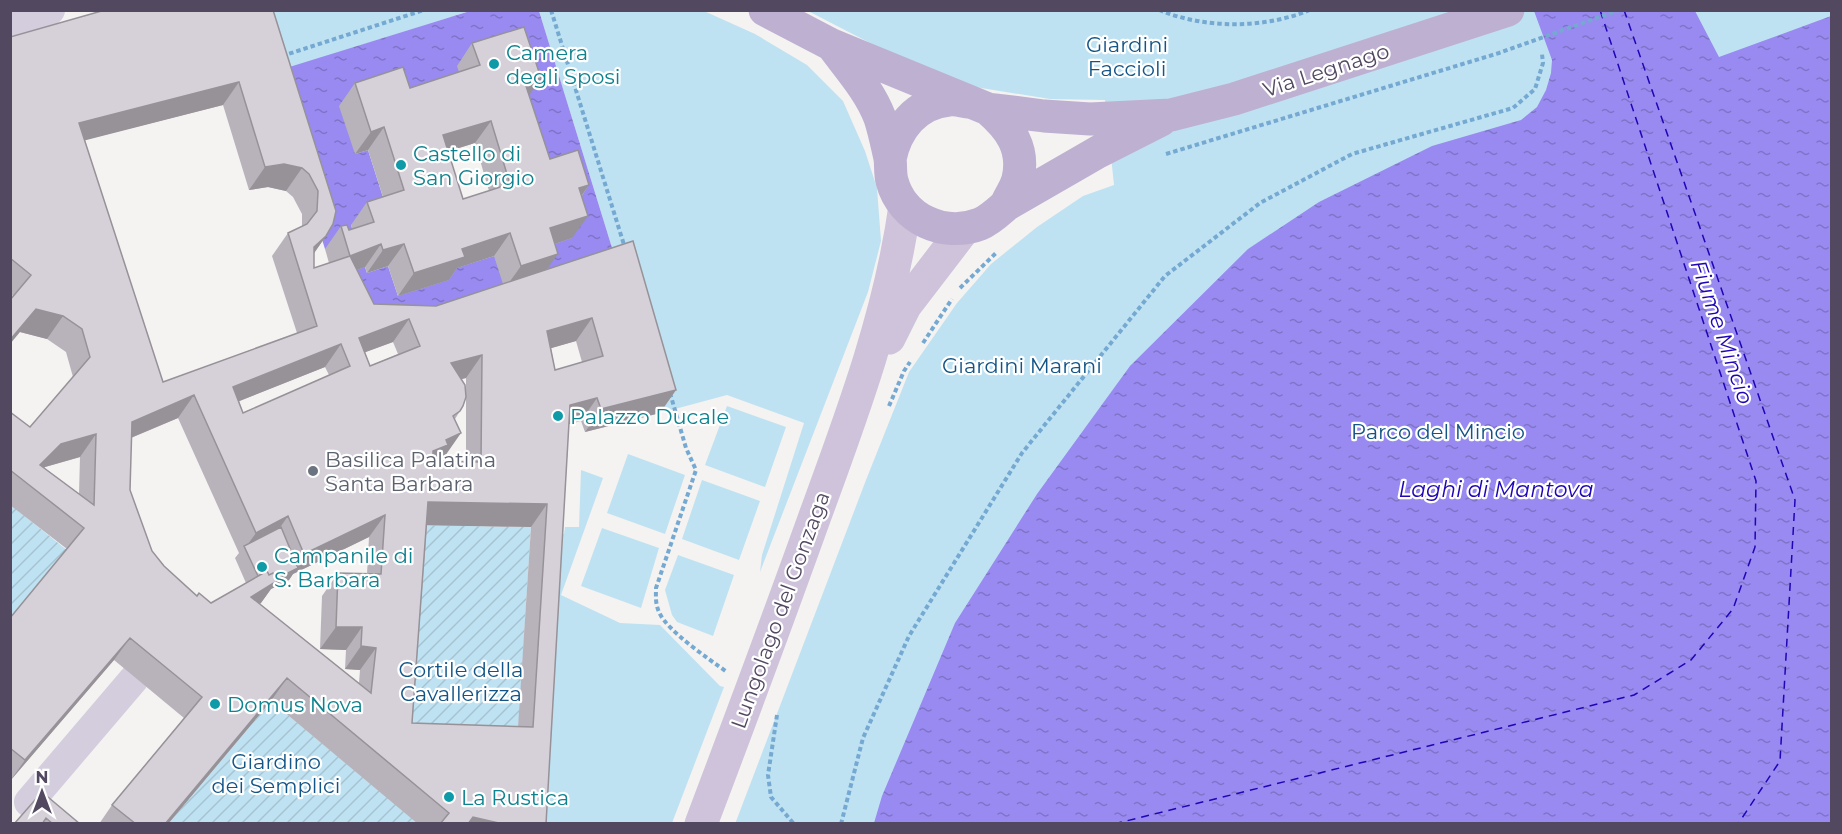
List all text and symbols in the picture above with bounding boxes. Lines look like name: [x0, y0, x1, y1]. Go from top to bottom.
park label: Giardini Faccioli: [1086, 32, 1168, 81]
street label: Via Legnago: [1260, 38, 1392, 102]
place label: Camera degli Sposi: [506, 40, 620, 89]
marker: Camera degli Sposi: [487, 57, 501, 71]
place label: Castello di San Giorgio: [413, 141, 534, 190]
marker: Castello di San Giorgio: [394, 158, 408, 172]
water label: Fiume Mincio: [1685, 256, 1759, 408]
park label: Giardini Marani: [942, 353, 1102, 378]
place label: Palazzo Ducale: [570, 404, 729, 429]
marker: Palazzo Ducale: [551, 409, 565, 423]
park label: Parco del Mincio: [1351, 419, 1525, 444]
place label: Basilica Palatina Santa Barbara: [325, 447, 496, 496]
marker: Basilica Palatina Santa Barbara: [306, 464, 320, 478]
water label: Laghi di Mantova: [1398, 476, 1594, 503]
street label: Lungolago del Gonzaga: [725, 488, 835, 732]
place label: Campanile di S. Barbara: [274, 543, 414, 592]
marker: Campanile di S. Barbara: [255, 560, 269, 574]
park label: Cortile della Cavallerizza: [399, 657, 523, 706]
place label: Domus Nova: [227, 692, 363, 717]
marker: Domus Nova: [208, 697, 222, 711]
park label: Giardino dei Semplici: [212, 749, 340, 798]
north arrow: [12, 762, 72, 822]
text: N: [36, 768, 48, 787]
place label: La Rustica: [461, 785, 569, 810]
marker: La Rustica: [442, 790, 456, 804]

